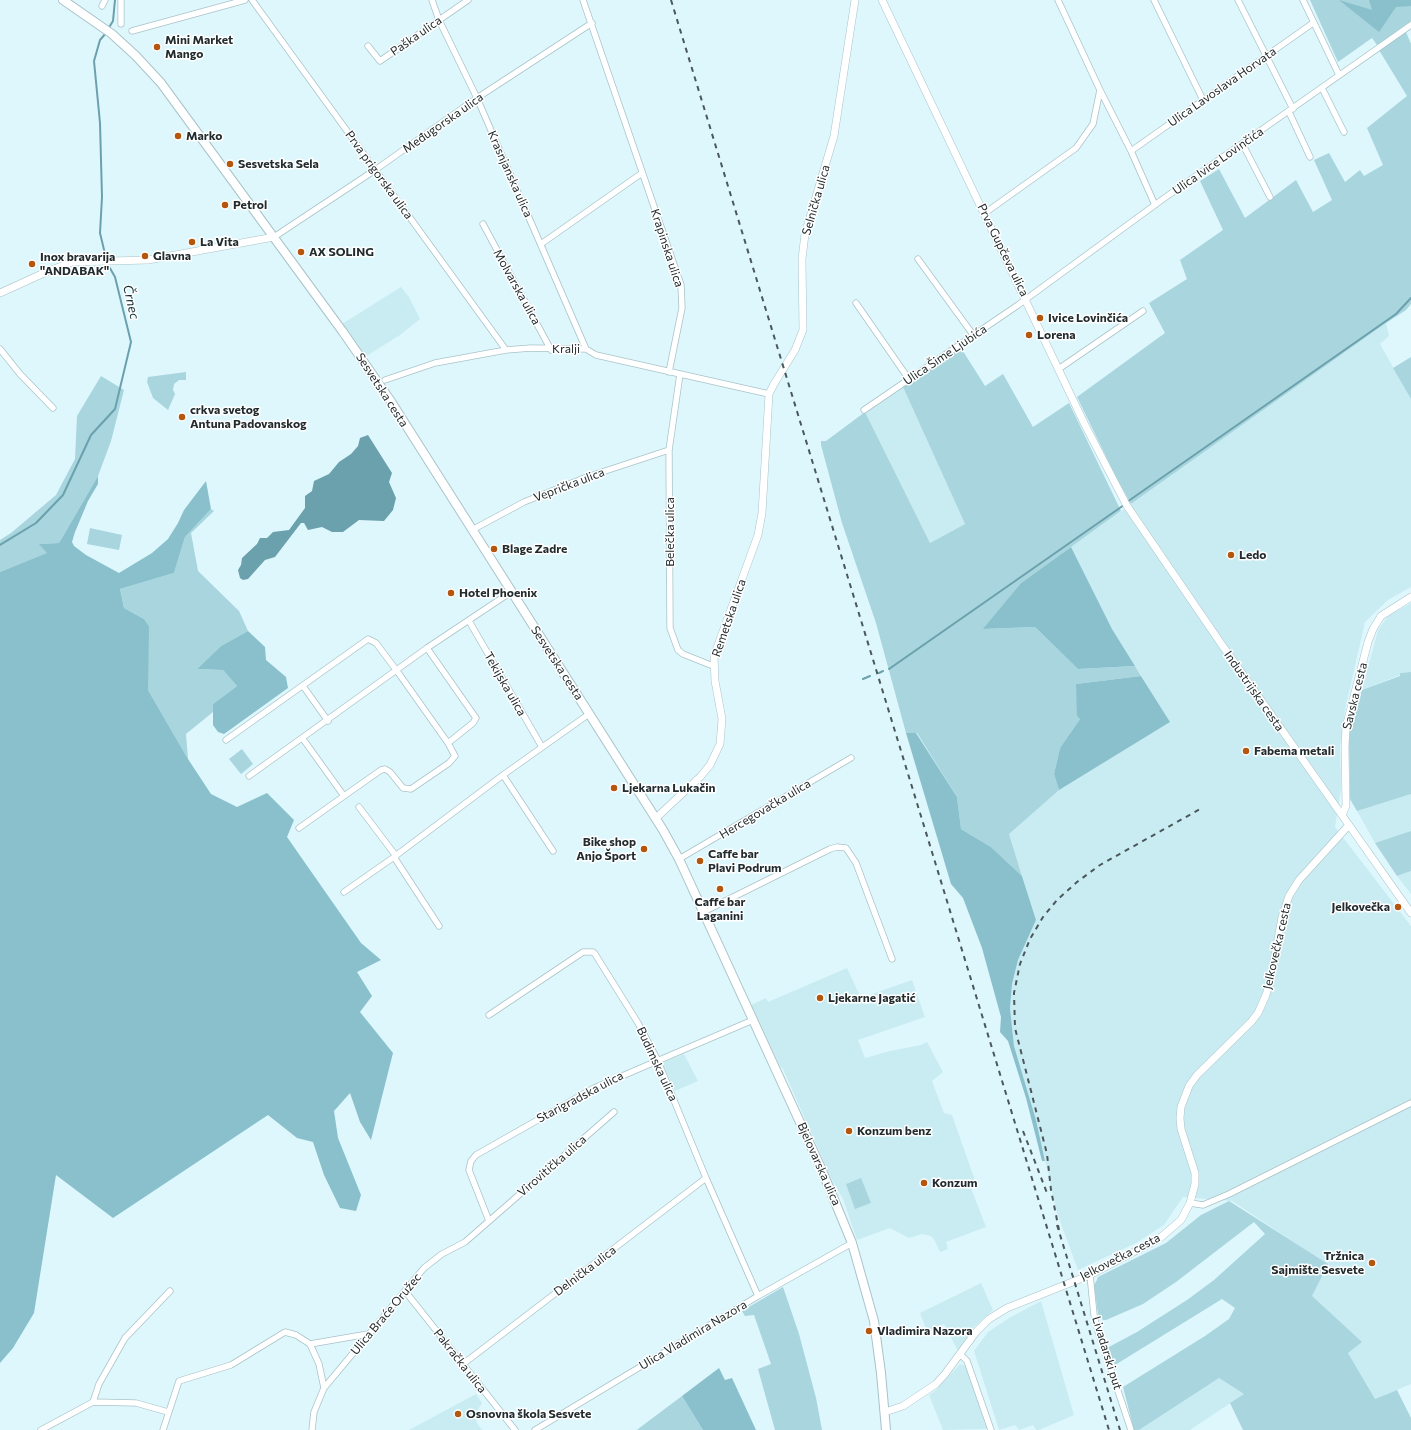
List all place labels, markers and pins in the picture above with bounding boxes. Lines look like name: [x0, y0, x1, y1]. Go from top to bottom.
place label: Mini Market Mango: [165, 33, 233, 61]
marker: Mini Market Mango: [152, 42, 162, 52]
place label: Marko: [186, 129, 222, 143]
marker: Marko: [173, 131, 183, 141]
place label: Sesvetska Sela: [238, 157, 319, 171]
marker: Sesvetska Sela: [225, 159, 235, 169]
place label: Petrol: [233, 198, 267, 212]
marker: Petrol: [220, 200, 230, 210]
place label: La Vita: [200, 235, 239, 249]
marker: La Vita: [187, 237, 197, 247]
place label: AX SOLING: [309, 245, 374, 259]
marker: AX SOLING: [296, 247, 306, 257]
place label: Glavna: [153, 249, 191, 263]
place label: Inox bravarija "ANDABAK": [40, 250, 115, 278]
marker: Glavna: [140, 251, 150, 261]
marker: Inox bravarija "ANDABAK": [27, 259, 37, 269]
place label: Ivice Lovinčića: [1048, 311, 1128, 325]
marker: Ivice Lovinčića: [1035, 313, 1045, 323]
place label: Lorena: [1037, 328, 1076, 342]
marker: Lorena: [1024, 330, 1034, 340]
place label: crkva svetog Antuna Padovanskog: [190, 403, 307, 431]
marker: crkva svetog Antuna Padovanskog: [177, 412, 187, 422]
place label: Blage Zadre: [502, 542, 567, 556]
marker: Blage Zadre: [489, 544, 499, 554]
place label: Ledo: [1239, 548, 1266, 562]
marker: Ledo: [1226, 550, 1236, 560]
place label: Hotel Phoenix: [459, 586, 537, 600]
marker: Hotel Phoenix: [446, 588, 456, 598]
place label: Fabema metali: [1254, 744, 1334, 758]
marker: Fabema metali: [1241, 746, 1251, 756]
place label: Ljekarna Lukačin: [622, 781, 715, 795]
marker: Ljekarna Lukačin: [609, 783, 619, 793]
place label: Bike shop Anjo Šport: [576, 835, 636, 863]
marker: Bike shop Anjo Šport: [639, 844, 649, 854]
place label: Caffe bar Plavi Podrum: [708, 847, 781, 875]
marker: Caffe bar Plavi Podrum: [695, 856, 705, 866]
marker: Caffe bar Laganini: [715, 884, 725, 894]
place label: Caffe bar Laganini: [695, 895, 745, 923]
place label: Jelkovečka: [1331, 900, 1390, 914]
marker: Jelkovečka: [1393, 902, 1403, 912]
place label: Ljekarne Jagatić: [828, 991, 916, 1005]
marker: Ljekarne Jagatić: [815, 993, 825, 1003]
place label: Konzum benz: [857, 1124, 931, 1138]
marker: Konzum benz: [844, 1126, 854, 1136]
place label: Konzum: [932, 1176, 977, 1190]
marker: Konzum: [919, 1178, 929, 1188]
place label: Tržnica Sajmište Sesvete: [1271, 1249, 1364, 1277]
marker: Tržnica Sajmište Sesvete: [1367, 1258, 1377, 1268]
place label: Vladimira Nazora: [877, 1324, 973, 1338]
marker: Vladimira Nazora: [864, 1326, 874, 1336]
place label: Osnovna škola Sesvete: [466, 1407, 591, 1421]
marker: Osnovna škola Sesvete: [453, 1409, 463, 1419]

